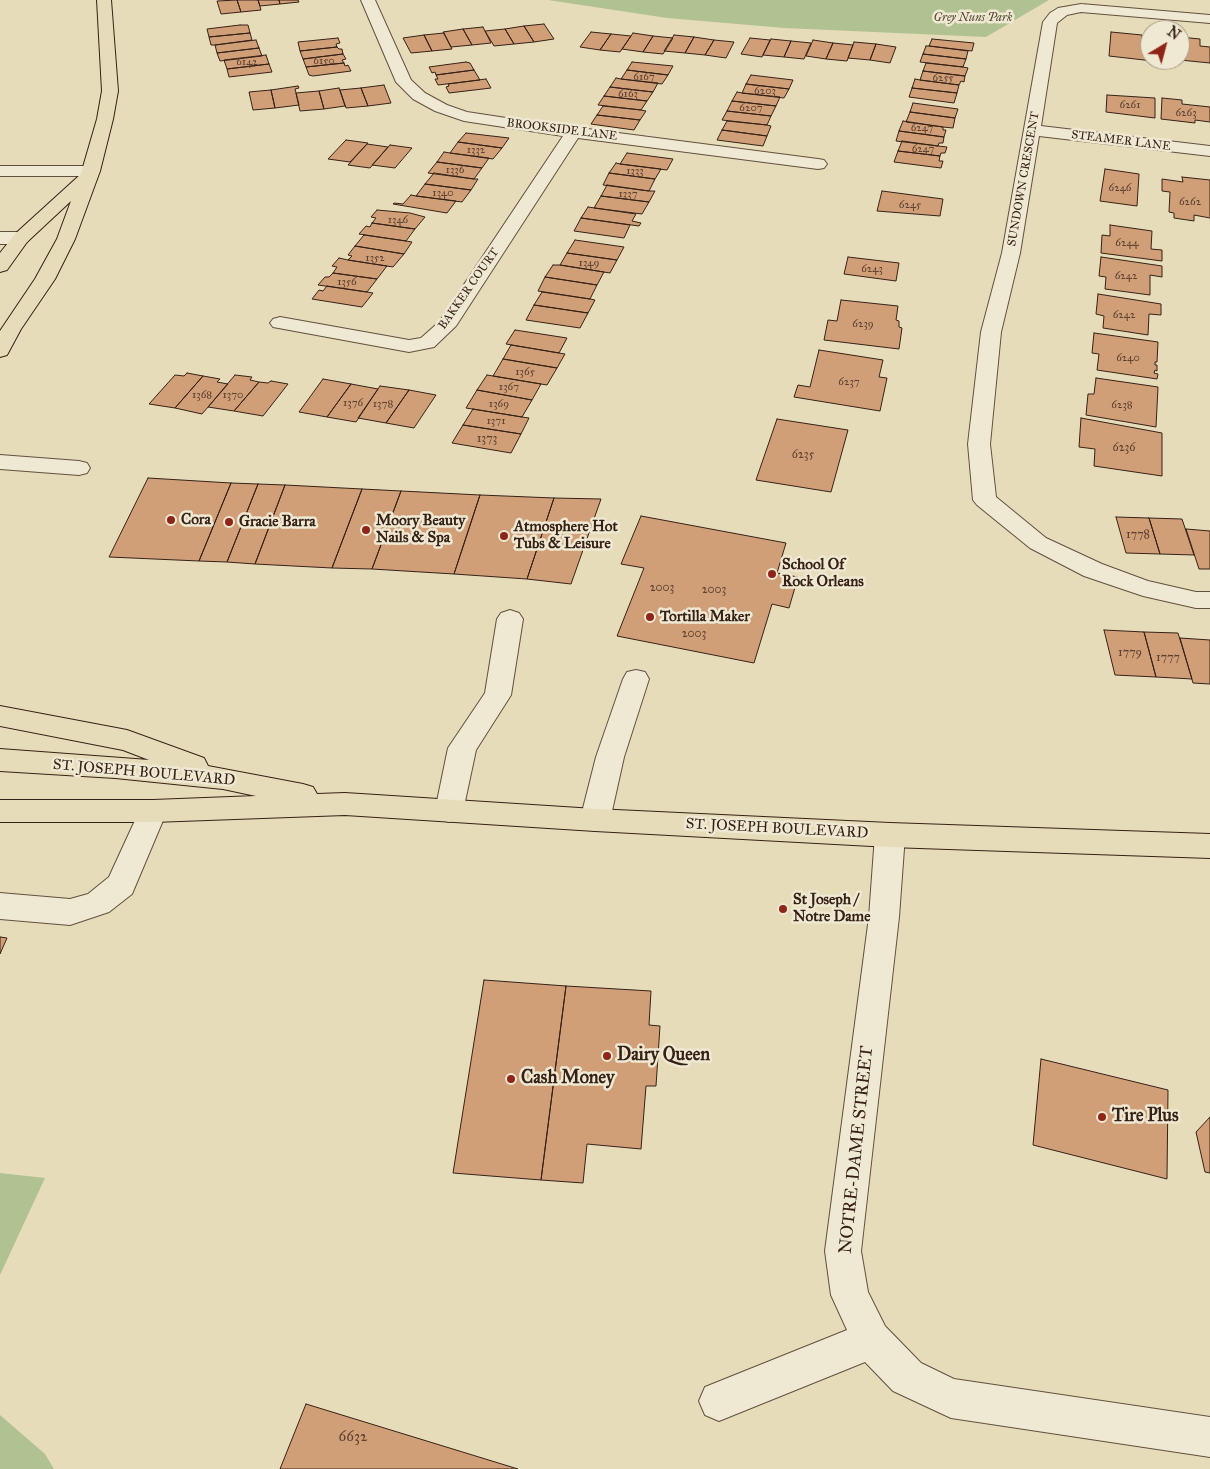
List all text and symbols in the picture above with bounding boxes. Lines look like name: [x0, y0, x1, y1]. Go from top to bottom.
park label: Grey Nuns Park: [934, 11, 1012, 25]
north arrow: [1140, 20, 1190, 70]
text: N: [1164, 23, 1184, 44]
house number: 6150: [313, 54, 335, 68]
house number: 6142: [236, 55, 258, 69]
house number: 6167: [633, 70, 655, 84]
house number: 6255: [932, 71, 954, 85]
house number: 6203: [754, 84, 776, 98]
house number: 6163: [618, 87, 638, 101]
house number: 6261: [1120, 98, 1140, 112]
house number: 6207: [739, 101, 763, 115]
house number: 6263: [1175, 106, 1197, 120]
street label: SUNDOWN CRESCENT: [1005, 111, 1043, 247]
street label: BROOKSIDE LANE: [506, 116, 618, 144]
house number: 6247: [911, 121, 933, 135]
street label: STEAMER LANE: [1071, 128, 1171, 154]
house number: 6247: [912, 142, 934, 156]
house number: 1332: [467, 143, 485, 157]
house number: 1336: [446, 163, 464, 177]
house number: 1333: [626, 164, 644, 178]
house number: 6246: [1109, 181, 1131, 195]
house number: 1340: [432, 186, 454, 200]
house number: 1337: [618, 187, 638, 201]
house number: 6262: [1179, 195, 1201, 209]
house number: 6245: [899, 198, 921, 212]
house number: 1346: [388, 213, 408, 227]
house number: 6244: [1115, 236, 1139, 250]
street label: BAKKER COURT: [436, 246, 502, 332]
house number: 1352: [365, 251, 385, 265]
house number: 1349: [579, 256, 599, 270]
house number: 6243: [861, 262, 883, 276]
house number: 6242: [1115, 269, 1137, 283]
house number: 1356: [337, 275, 357, 289]
house number: 6242: [1113, 308, 1135, 322]
house number: 6239: [852, 317, 874, 331]
house number: 6240: [1116, 351, 1140, 365]
house number: 1365: [515, 365, 535, 379]
house number: 6237: [838, 375, 860, 389]
house number: 1367: [499, 380, 519, 394]
house number: 1368: [192, 388, 212, 402]
house number: 1370: [222, 388, 244, 402]
house number: 1376: [343, 396, 363, 410]
house number: 1378: [373, 397, 393, 411]
house number: 1369: [489, 397, 509, 411]
house number: 6238: [1111, 398, 1133, 412]
house number: 1371: [487, 414, 505, 428]
house number: 1373: [477, 432, 497, 446]
house number: 6236: [1112, 441, 1136, 455]
house number: 6235: [792, 448, 814, 462]
place label: Cora: [181, 511, 211, 529]
place label: Moory Beauty Nails & Spa: [376, 512, 465, 547]
place label: Gracie Barra: [239, 513, 316, 531]
marker: Cora: [165, 514, 177, 526]
marker: Gracie Barra: [223, 516, 235, 528]
place label: Atmosphere Hot Tubs & Leisure: [514, 518, 618, 553]
marker: Moory Beauty Nails & Spa: [360, 524, 372, 536]
house number: 1778: [1126, 528, 1150, 542]
marker: Atmosphere Hot Tubs & Leisure: [498, 530, 510, 542]
place label: School Of Rock Orleans: [782, 556, 864, 591]
marker: School Of Rock Orleans: [766, 568, 778, 580]
house number: 2003: [650, 581, 674, 595]
house number: 2003: [702, 583, 726, 597]
place label: Tortilla Maker: [660, 608, 750, 626]
marker: Tortilla Maker: [644, 611, 656, 623]
house number: 2003: [682, 627, 706, 641]
house number: 1779: [1118, 646, 1142, 660]
house number: 1777: [1156, 651, 1180, 665]
street label: ST. JOSEPH BOULEVARD: [52, 756, 236, 790]
street label: ST. JOSEPH BOULEVARD: [685, 815, 869, 843]
place label: St Joseph / Notre Dame: [793, 891, 870, 926]
marker: St Joseph / Notre Dame: [777, 903, 789, 915]
place label: Dairy Queen: [617, 1045, 710, 1067]
street label: NOTRE-DAME STREET: [835, 1045, 879, 1255]
marker: Dairy Queen: [601, 1050, 613, 1062]
place label: Cash Money: [521, 1068, 614, 1090]
marker: Cash Money: [505, 1073, 517, 1085]
place label: Tire Plus: [1112, 1106, 1179, 1128]
marker: Tire Plus: [1096, 1111, 1108, 1123]
house number: 6632: [339, 1428, 367, 1446]

